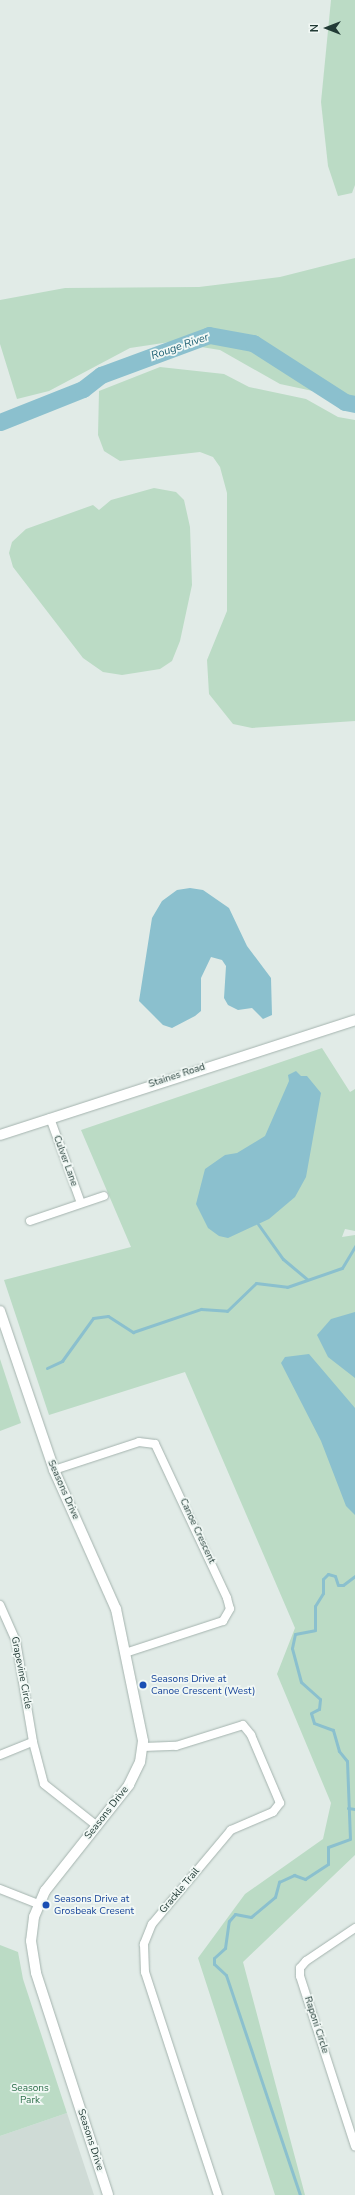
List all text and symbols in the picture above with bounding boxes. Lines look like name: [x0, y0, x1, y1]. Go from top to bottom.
north arrow: [307, 8, 347, 48]
text: N: [307, 24, 322, 32]
water label: Rouge River: [150, 331, 210, 363]
street label: Staines Road: [147, 1061, 207, 1091]
street label: Culver Lane: [50, 1134, 80, 1188]
street label: Seasons Drive: [45, 1458, 81, 1522]
street label: Canoe Crescent: [177, 1497, 217, 1565]
street label: Grapevine Circle: [8, 1636, 34, 1710]
place label: Seasons Drive at Canoe Crescent (West): [151, 1673, 255, 1696]
marker: Seasons Drive at Canoe Crescent (West): [138, 1680, 148, 1690]
street label: Seasons Drive: [83, 1784, 131, 1842]
street label: Grackle Trail: [157, 1866, 203, 1916]
place label: Seasons Drive at Grosbeak Cresent: [54, 1893, 134, 1916]
marker: Seasons Drive at Grosbeak Cresent: [41, 1900, 51, 1910]
street label: Raponi Circle: [301, 1995, 331, 2055]
park label: Seasons Park: [11, 2082, 49, 2106]
street label: Seasons Drive: [74, 2108, 106, 2172]

